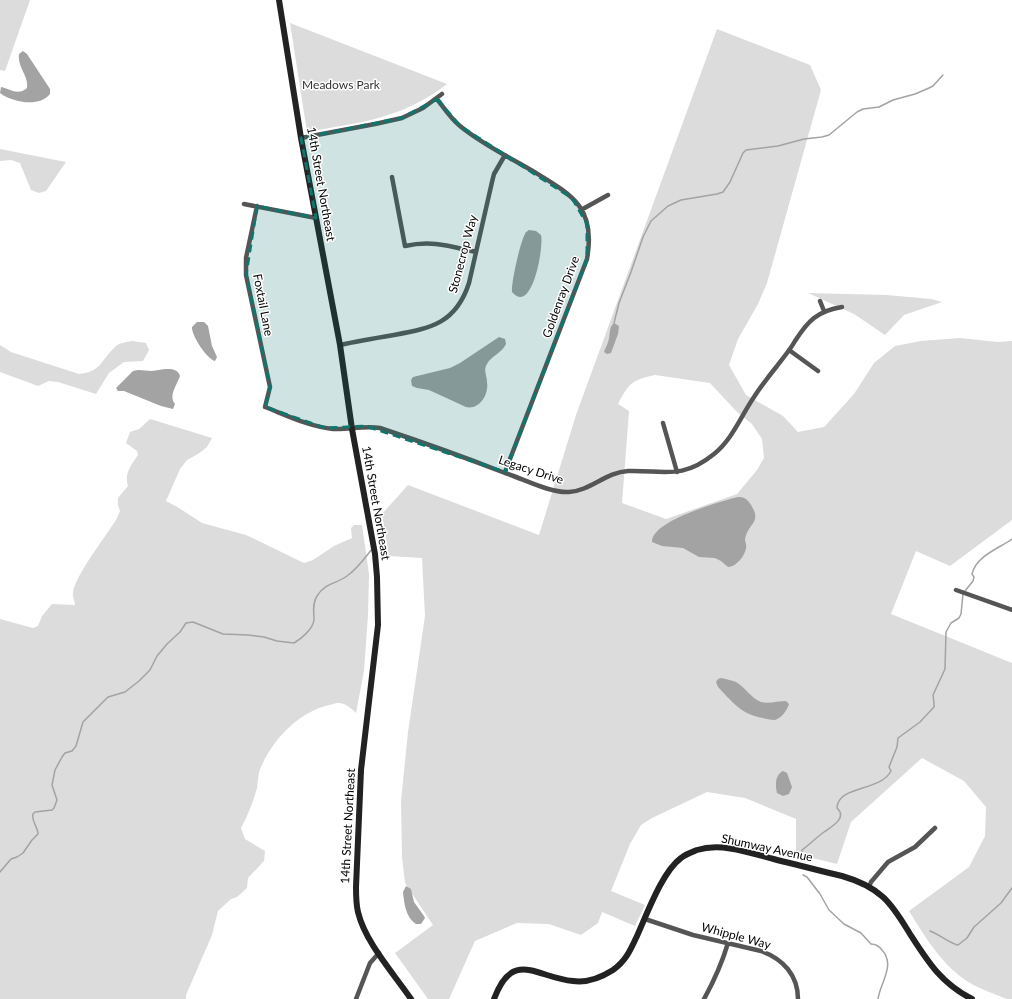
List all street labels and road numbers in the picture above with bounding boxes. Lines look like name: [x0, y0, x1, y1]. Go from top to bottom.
street label: 14th Street Northeast: [304, 126, 339, 243]
street label: Stonecrop Way: [445, 212, 480, 295]
street label: Goldenray Drive: [539, 254, 582, 340]
street label: Foxtail Lane: [250, 273, 277, 337]
street label: 14th Street Northeast: [359, 445, 394, 562]
street label: Legacy Drive: [497, 452, 566, 487]
street label: 14th Street Northeast: [337, 767, 358, 884]
street label: Shumway Avenue: [720, 830, 814, 865]
street label: Whipple Way: [700, 919, 773, 952]

